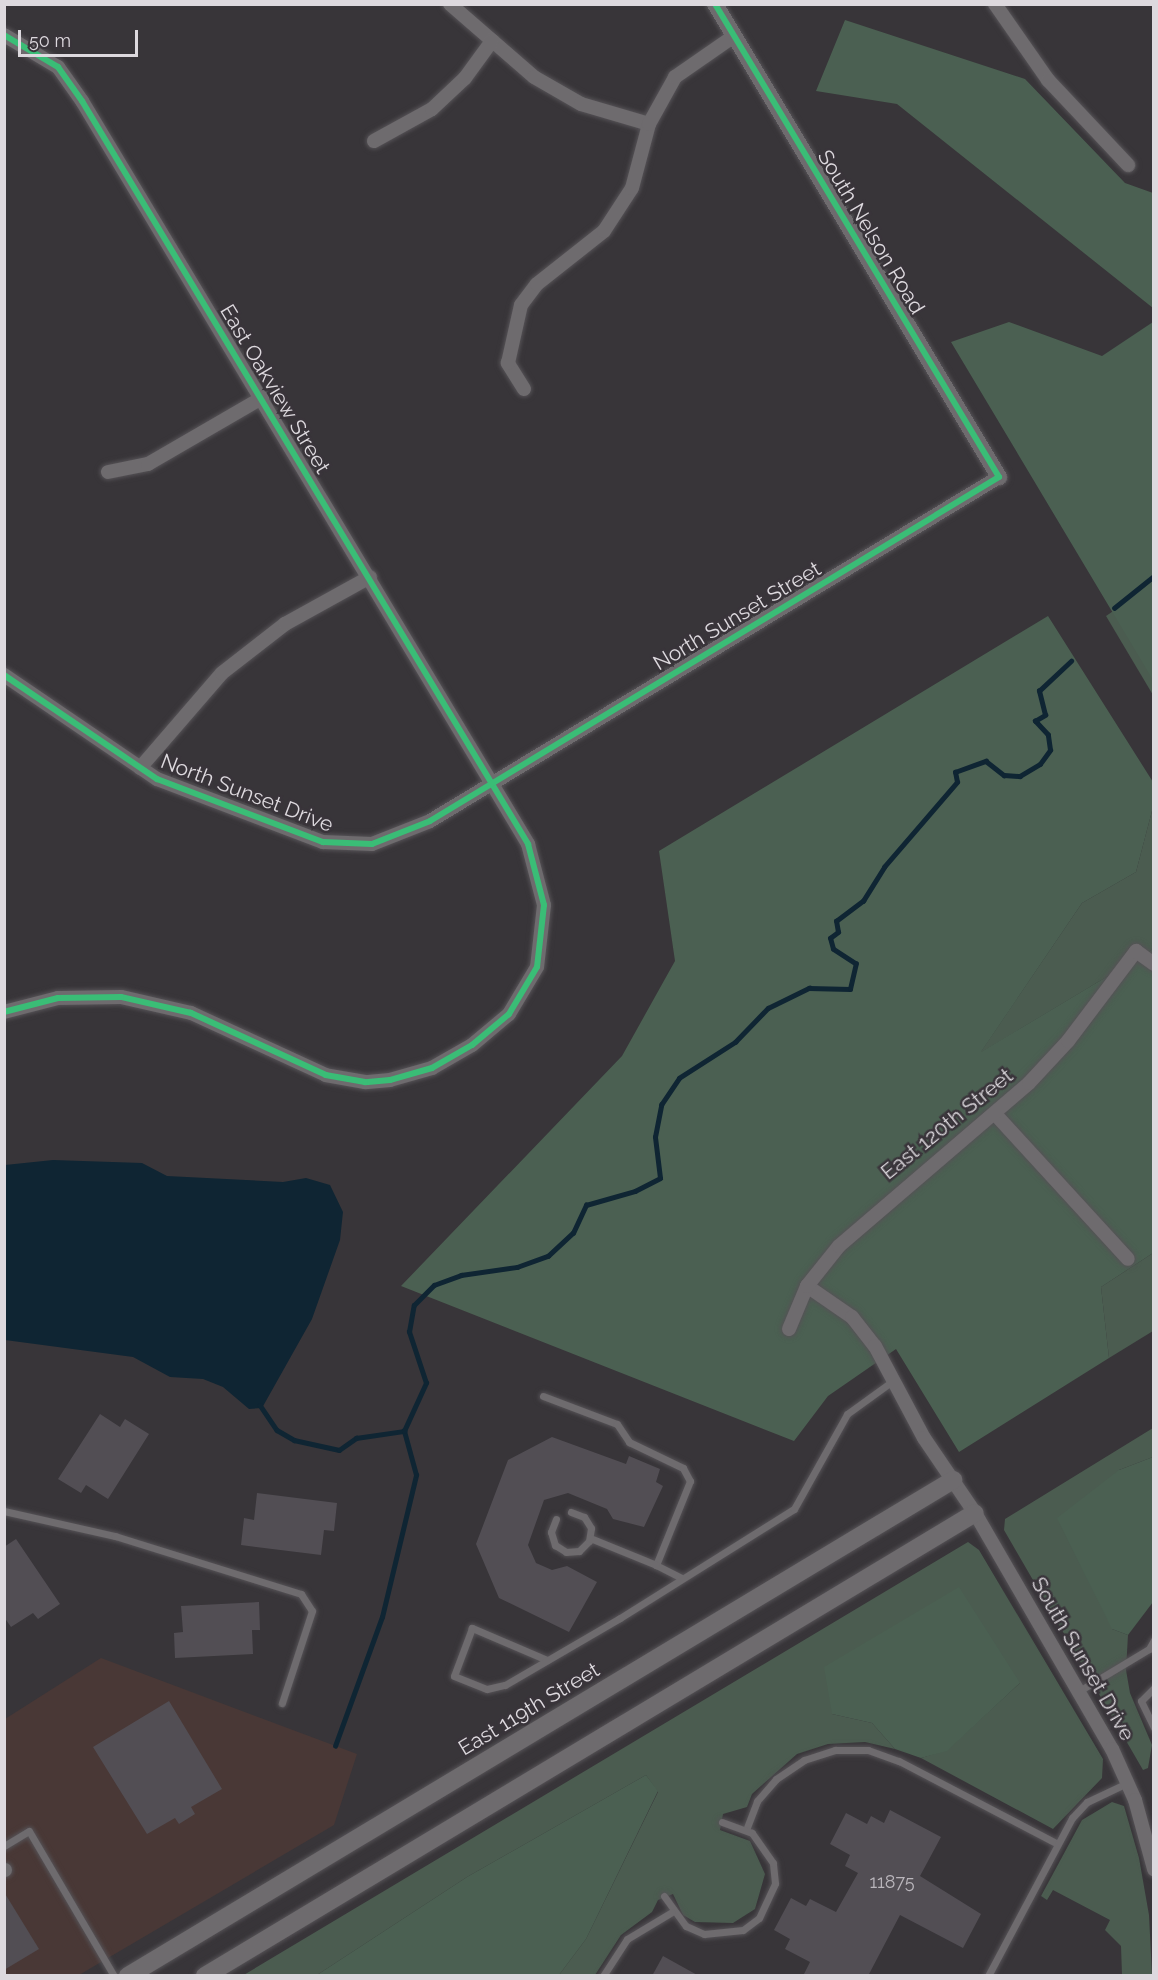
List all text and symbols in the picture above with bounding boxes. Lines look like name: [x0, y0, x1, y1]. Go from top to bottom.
scale bar: [21, 18, 141, 56]
text: 50 m: [29, 30, 71, 51]
street label: South Nelson Road: [812, 145, 930, 319]
street label: East Oakview Street: [214, 300, 336, 478]
street label: North Sunset Street: [649, 556, 825, 676]
street label: North Sunset Drive: [157, 748, 337, 838]
street label: East 120th Street: [876, 1063, 1018, 1185]
street label: South Sunset Drive: [1026, 1573, 1140, 1745]
street label: East 119th Street: [454, 1657, 604, 1761]
house number: 11875: [869, 1871, 915, 1893]

